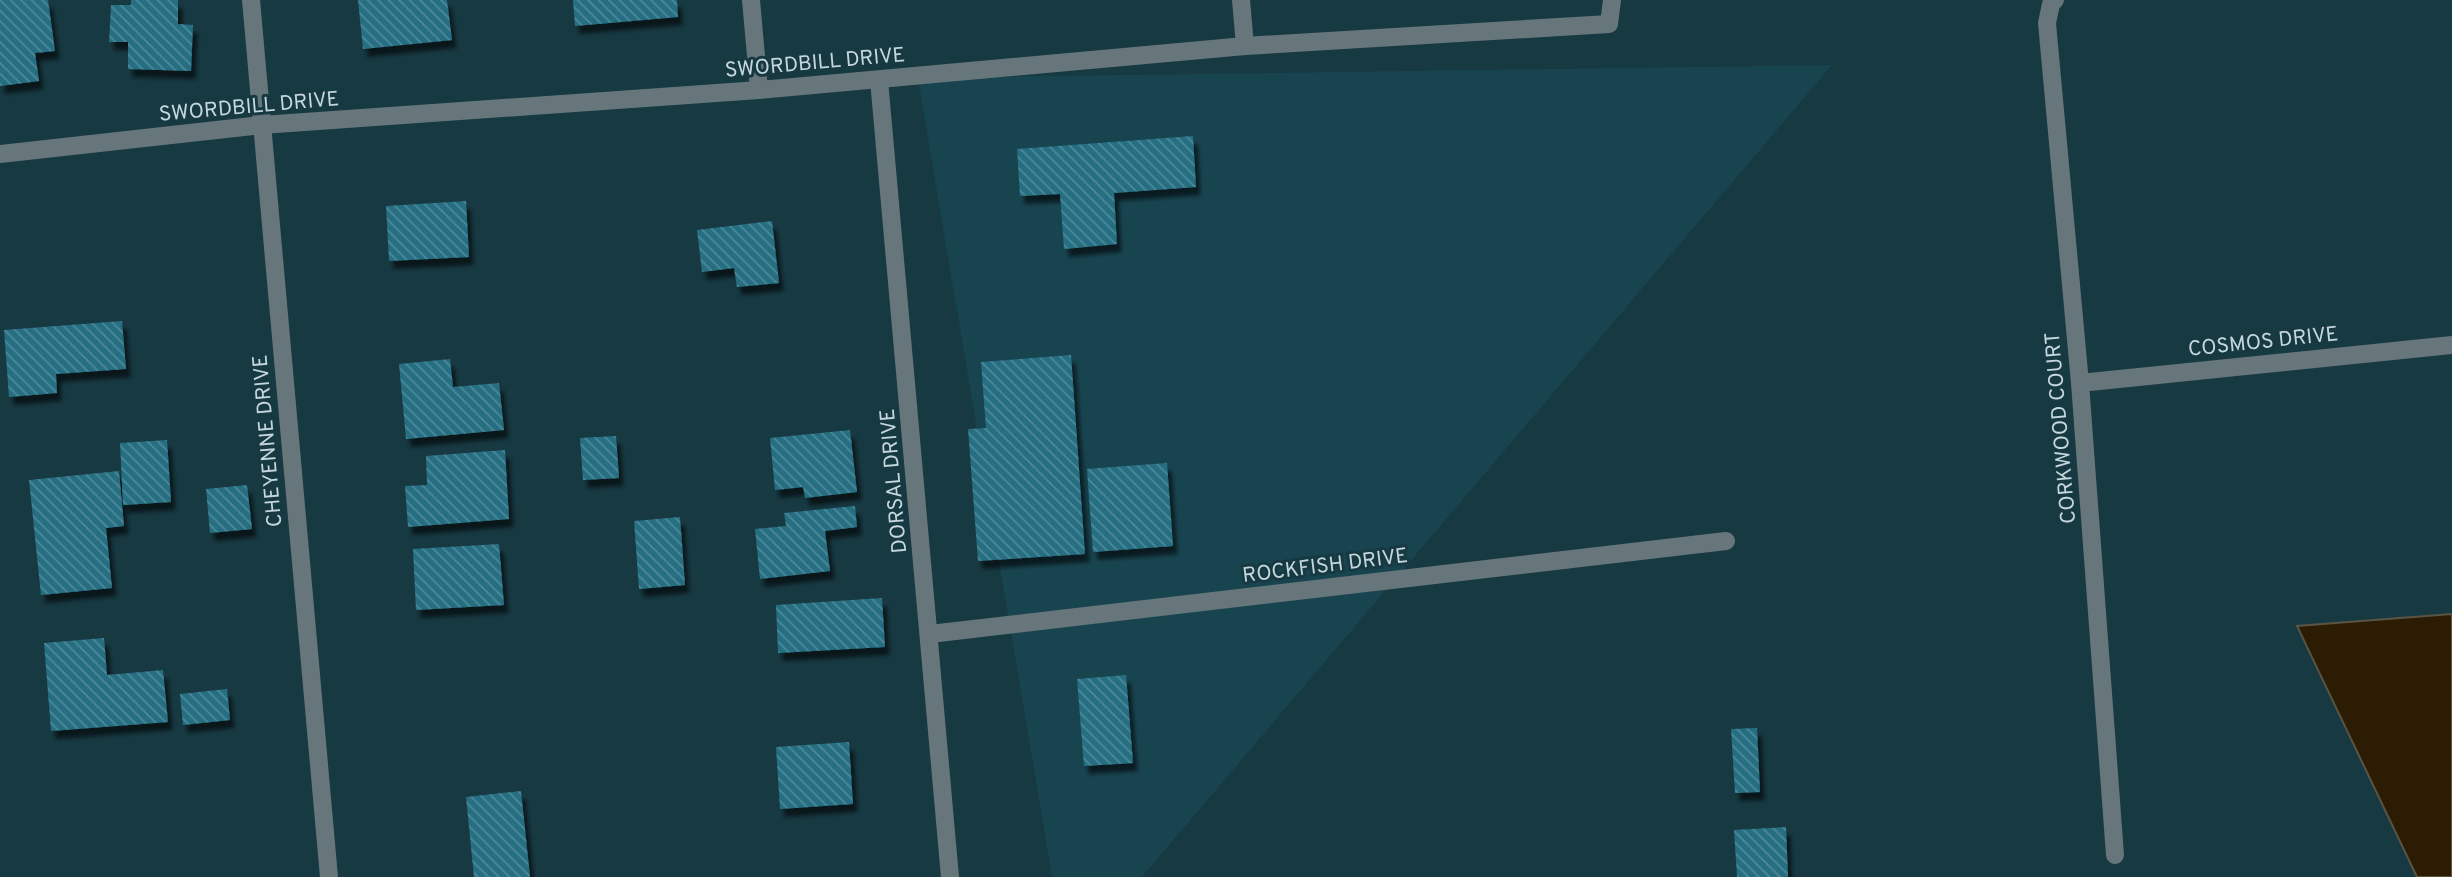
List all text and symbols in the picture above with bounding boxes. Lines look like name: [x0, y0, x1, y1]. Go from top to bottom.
street label: SWORDBILL DRIVE: [724, 42, 906, 85]
street label: SWORDBILL DRIVE: [158, 86, 340, 129]
street label: COSMOS DRIVE: [2187, 321, 2339, 364]
street label: CORKWOOD COURT: [2040, 331, 2083, 525]
street label: CHEYENNE DRIVE: [248, 354, 289, 528]
street label: DORSAL DRIVE: [875, 407, 914, 554]
street label: ROCKFISH DRIVE: [1241, 543, 1409, 590]

